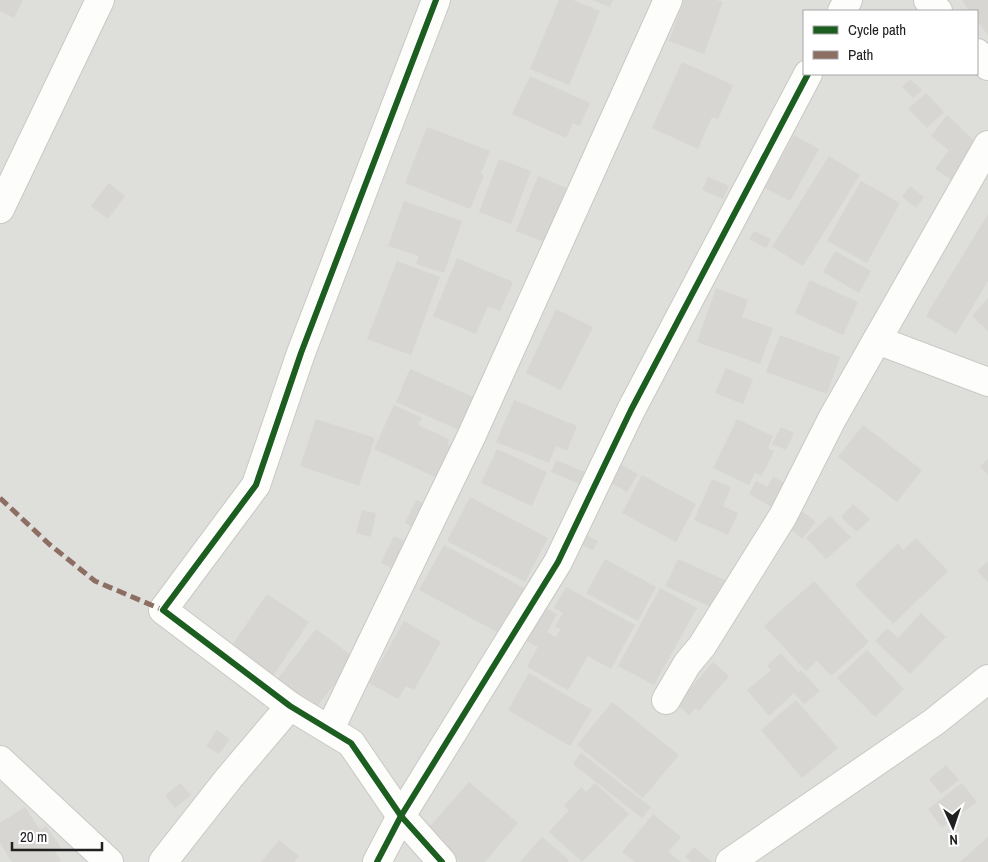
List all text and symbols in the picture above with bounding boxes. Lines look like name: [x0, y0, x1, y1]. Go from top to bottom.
legend: [803, 10, 978, 75]
text: Cycle path: [848, 19, 906, 40]
text: Path: [848, 44, 873, 65]
north arrow: [928, 802, 978, 852]
scale bar: [12, 820, 102, 852]
text: 20 m: [20, 826, 47, 847]
text: N: [949, 831, 958, 849]

